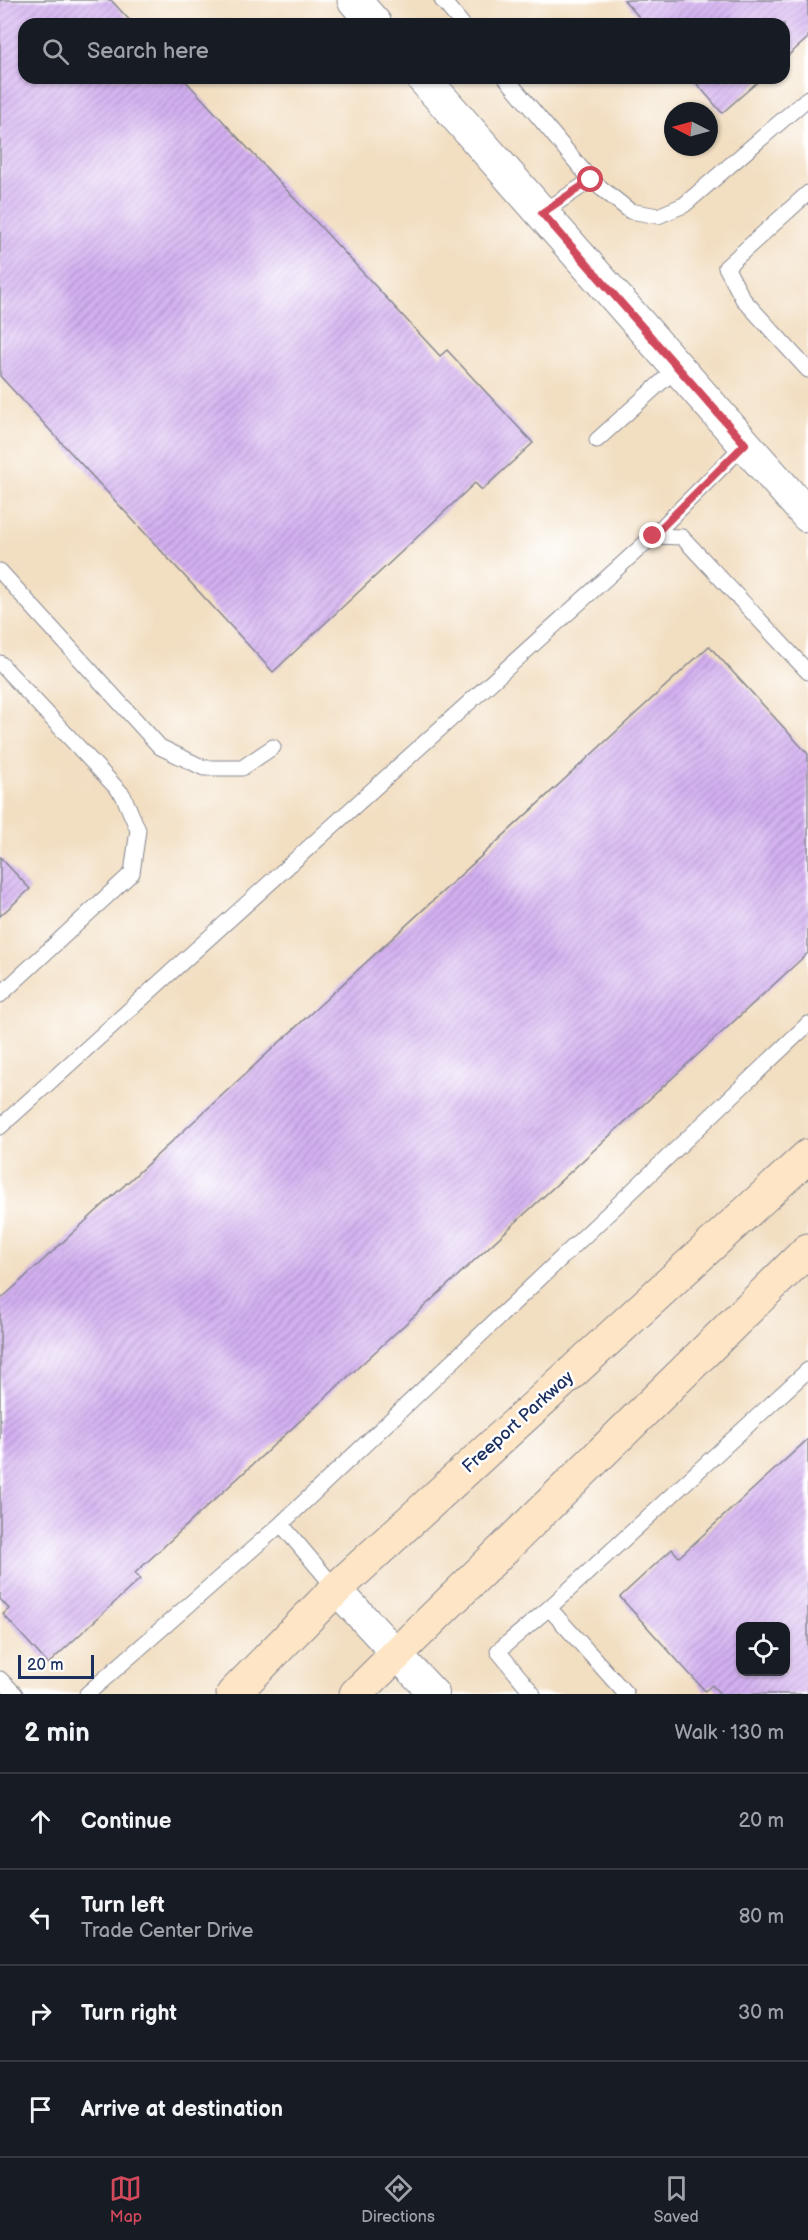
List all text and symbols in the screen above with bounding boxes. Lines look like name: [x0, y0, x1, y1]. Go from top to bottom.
search box: [18, 18, 790, 84]
icon: search: [39, 35, 72, 68]
text: Search here: [87, 38, 209, 65]
north arrow: [664, 102, 718, 156]
route start: [577, 166, 603, 192]
route end: [639, 522, 665, 548]
street label: Freeport Parkway: [458, 1366, 579, 1477]
map controls: [736, 1622, 790, 1676]
button: locate: [736, 1622, 790, 1676]
scale bar: [18, 1652, 94, 1680]
text: 20 m: [27, 1656, 63, 1675]
text: 2 min: [24, 1718, 90, 1749]
text: Walk · 130 m: [675, 1721, 784, 1745]
icon: ahead: [24, 1805, 57, 1838]
text: Continue: [81, 1808, 171, 1835]
text: 20 m: [739, 1809, 784, 1833]
text: Turn left: [81, 1892, 165, 1919]
icon: left: [24, 1901, 57, 1934]
text: 80 m: [739, 1905, 784, 1929]
text: Trade Center Drive: [81, 1919, 253, 1943]
icon: right: [24, 1997, 57, 2030]
text: Turn right: [81, 2000, 177, 2027]
text: 30 m: [738, 2001, 784, 2025]
icon: arrive: [24, 2093, 57, 2126]
text: Arrive at destination: [81, 2096, 283, 2123]
tab: Map: [109, 2172, 142, 2227]
tab: Directions: [361, 2172, 435, 2227]
tab: Saved: [654, 2172, 699, 2227]

